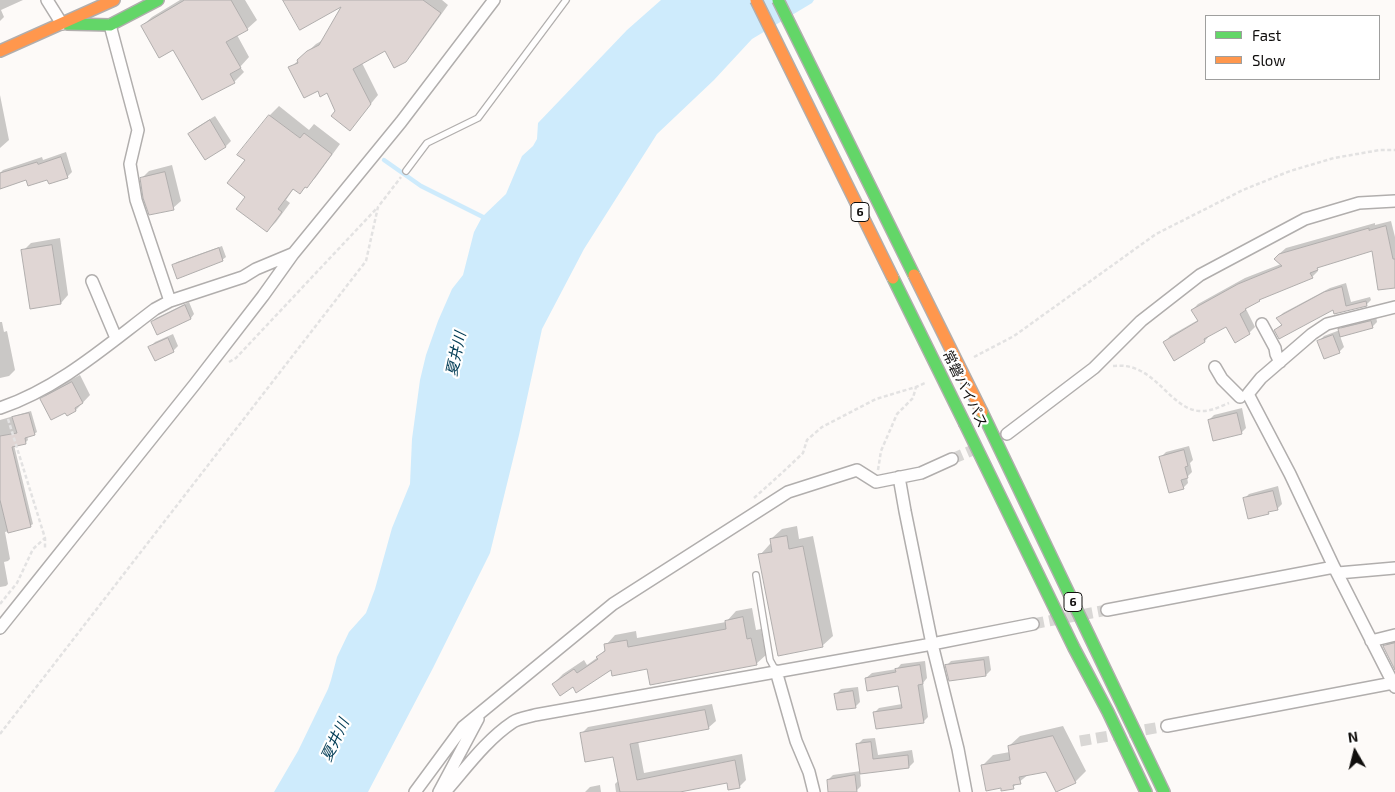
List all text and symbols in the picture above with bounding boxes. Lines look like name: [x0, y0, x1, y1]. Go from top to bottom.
legend: [1205, 15, 1380, 80]
text: Fast: [1252, 26, 1281, 44]
text: Slow: [1252, 51, 1286, 69]
road number: 6: [851, 202, 869, 222]
water label: 夏井川: [443, 330, 469, 378]
street label: 常磐バイパス: [939, 348, 991, 430]
road number: 6: [1064, 592, 1082, 612]
water label: 夏井川: [317, 716, 353, 764]
north arrow: [1330, 727, 1380, 777]
text: N: [1347, 728, 1359, 746]

